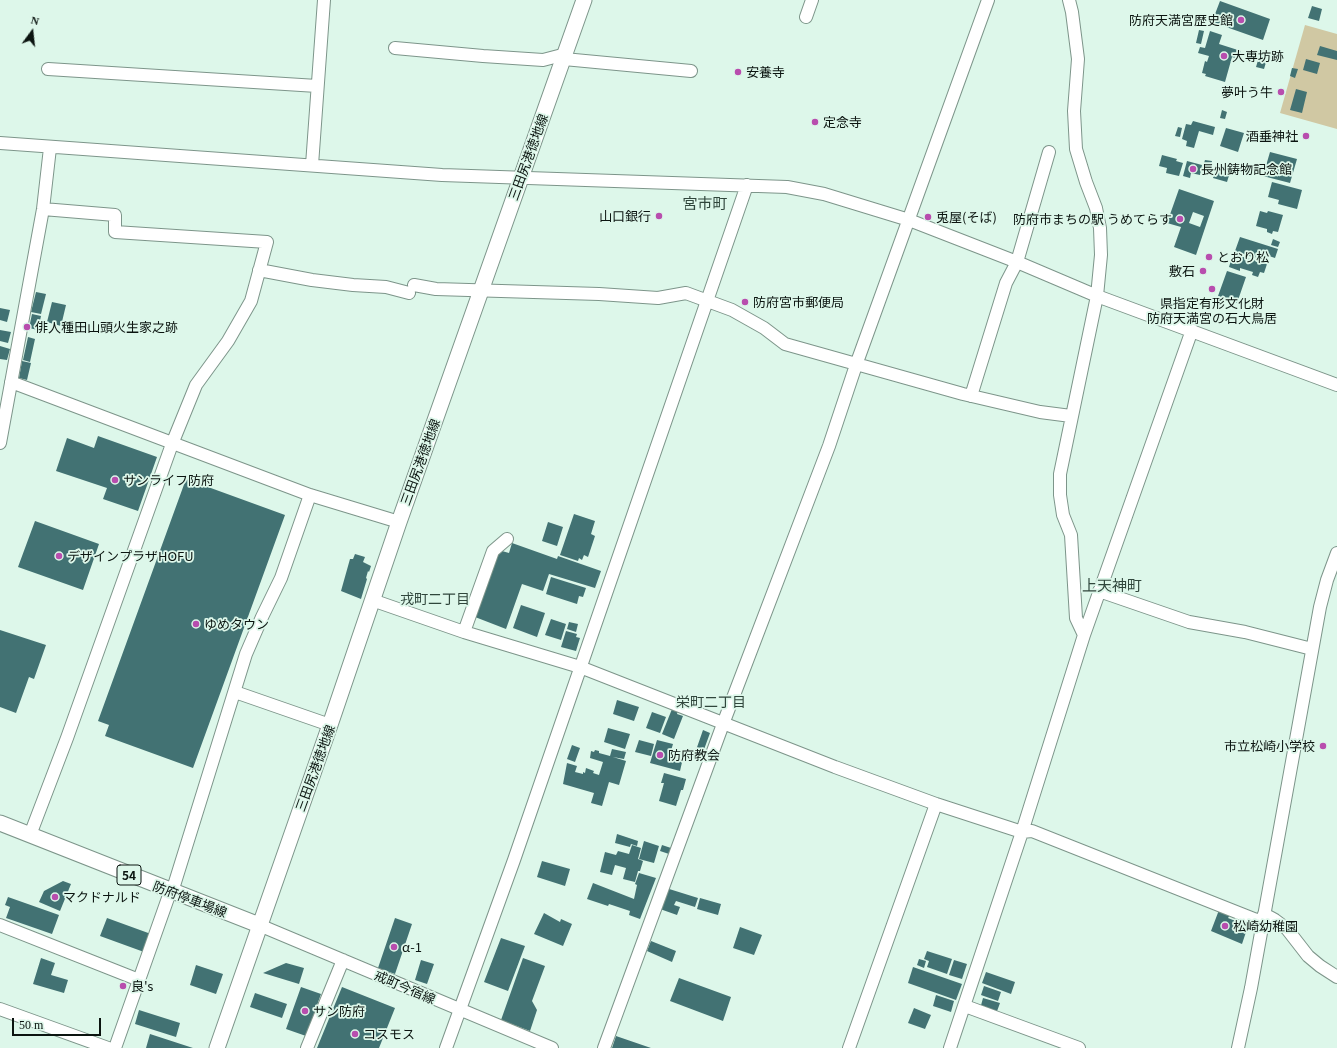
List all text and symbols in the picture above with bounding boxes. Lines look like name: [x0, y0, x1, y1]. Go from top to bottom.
north arrow: [12, 12, 52, 52]
place label: 防府天満宮歴史館: [1129, 12, 1233, 28]
text: N: [30, 14, 40, 27]
marker: 防府天満宮歴史館: [1236, 15, 1246, 25]
place label: 大専坊跡: [1232, 48, 1284, 64]
marker: 大専坊跡: [1219, 51, 1229, 61]
place label: 安養寺: [746, 64, 785, 80]
marker: 安養寺: [733, 67, 743, 77]
place label: 夢叶う牛: [1221, 84, 1273, 100]
marker: 夢叶う牛: [1276, 87, 1286, 97]
street label: 三田尻港徳地線: [505, 112, 551, 202]
place label: 定念寺: [823, 114, 862, 130]
marker: 定念寺: [810, 117, 820, 127]
place label: 酒垂神社: [1246, 128, 1298, 144]
marker: 酒垂神社: [1301, 131, 1311, 141]
place label: 長州鋳物記念館: [1201, 161, 1292, 177]
marker: 長州鋳物記念館: [1188, 164, 1198, 174]
district label: 宮市町: [683, 194, 727, 212]
place label: 山口銀行: [599, 208, 651, 224]
place label: 兎屋(そば): [936, 209, 997, 225]
marker: 山口銀行: [654, 211, 664, 221]
place label: 防府市まちの駅 うめてらす: [1013, 211, 1172, 227]
marker: 兎屋(そば): [923, 212, 933, 222]
marker: 防府市まちの駅 うめてらす: [1175, 214, 1185, 224]
place label: とおり松: [1217, 249, 1269, 265]
marker: とおり松: [1204, 252, 1214, 262]
place label: 敷石: [1169, 263, 1195, 279]
marker: 敷石: [1198, 266, 1208, 276]
marker: 県指定有形文化財 防府天満宮の石大鳥居: [1207, 284, 1217, 294]
place label: 防府宮市郵便局: [753, 294, 844, 310]
place label: 県指定有形文化財 防府天満宮の石大鳥居: [1147, 295, 1277, 326]
marker: 防府宮市郵便局: [740, 297, 750, 307]
place label: 俳人種田山頭火生家之跡: [35, 319, 178, 335]
marker: 俳人種田山頭火生家之跡: [22, 322, 32, 332]
street label: 三田尻港徳地線: [397, 417, 443, 507]
place label: サンライフ防府: [123, 472, 214, 488]
marker: サンライフ防府: [110, 475, 120, 485]
place label: デザインプラザHOFU: [67, 548, 194, 564]
marker: デザインプラザHOFU: [54, 551, 64, 561]
district label: 上天神町: [1082, 576, 1142, 594]
district label: 戎町二丁目: [400, 591, 470, 607]
place label: ゆめタウン: [204, 616, 269, 632]
marker: ゆめタウン: [191, 619, 201, 629]
district label: 栄町二丁目: [676, 694, 746, 710]
street label: 三田尻港徳地線: [292, 723, 338, 813]
place label: 市立松崎小学校: [1224, 738, 1315, 754]
marker: 市立松崎小学校: [1318, 741, 1328, 751]
place label: 防府教会: [668, 747, 720, 763]
marker: 防府教会: [655, 750, 665, 760]
road number: 54: [117, 865, 141, 885]
street label: 防府停車場線: [151, 878, 229, 920]
place label: マクドナルド: [63, 889, 141, 905]
marker: マクドナルド: [50, 892, 60, 902]
place label: 松崎幼稚園: [1233, 918, 1298, 934]
marker: 松崎幼稚園: [1220, 921, 1230, 931]
place label: α-1: [402, 939, 422, 955]
marker: α-1: [389, 942, 399, 952]
street label: 戒町今宿線: [372, 967, 438, 1007]
place label: 良's: [131, 978, 153, 994]
marker: 良's: [118, 981, 128, 991]
place label: サン防府: [313, 1003, 365, 1019]
marker: サン防府: [300, 1006, 310, 1016]
scale bar: [14, 1010, 103, 1036]
text: 50 m: [19, 1018, 43, 1032]
place label: コスモス: [363, 1026, 415, 1042]
marker: コスモス: [350, 1029, 360, 1039]

